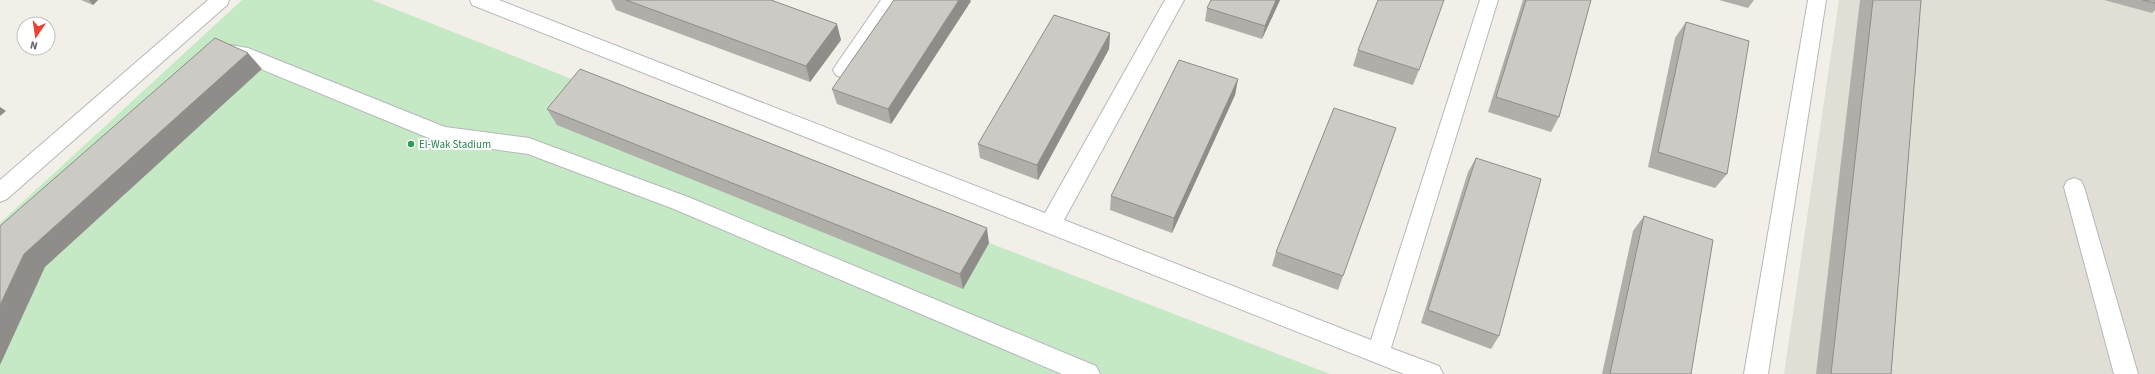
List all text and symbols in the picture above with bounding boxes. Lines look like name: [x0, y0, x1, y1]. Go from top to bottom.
north arrow: [16, 16, 56, 56]
text: N: [29, 37, 39, 53]
place label: El-Wak Stadium: [419, 137, 491, 152]
marker: El-Wak Stadium: [406, 139, 416, 149]

